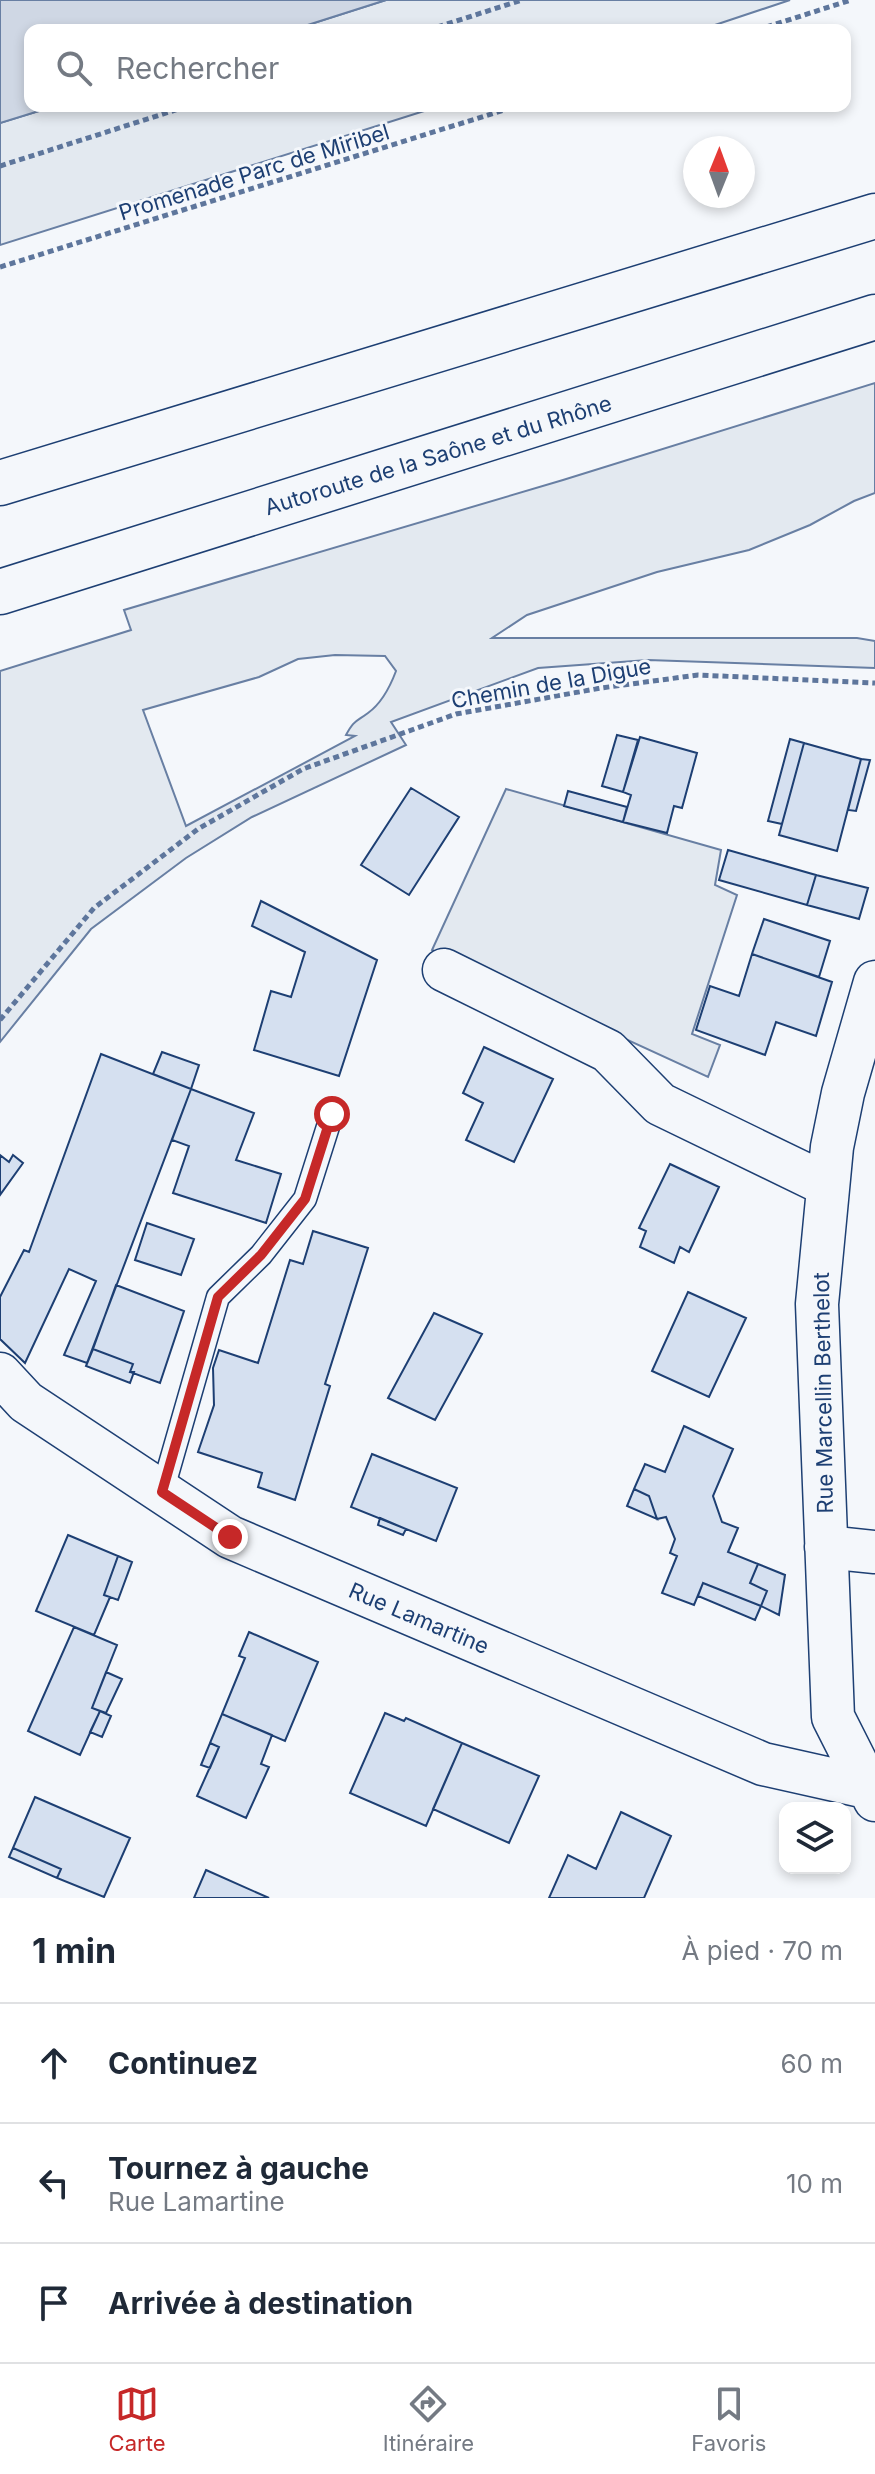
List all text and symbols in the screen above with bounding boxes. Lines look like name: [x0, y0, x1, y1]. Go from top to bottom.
search box: [24, 24, 851, 112]
icon: search: [52, 46, 96, 90]
text: Rechercher: [116, 50, 279, 86]
street label: Promenade Parc de Miribel: [116, 118, 392, 226]
north arrow: [683, 136, 755, 208]
street label: Autoroute de la Saône et du Rhône: [261, 390, 615, 520]
street label: Chemin de la Digue: [449, 653, 653, 713]
route start: [314, 1096, 350, 1132]
street label: Rue Marcellin Berthelot: [808, 1272, 838, 1514]
route end: [212, 1519, 248, 1555]
street label: Rue Lamartine: [345, 1577, 493, 1659]
map controls: [779, 1802, 851, 1874]
button: layers: [779, 1802, 851, 1874]
text: 1 min: [32, 1930, 116, 1971]
text: À pied · 70 m: [682, 1935, 843, 1966]
icon: ahead: [32, 2041, 76, 2085]
text: Continuez: [108, 2045, 258, 2081]
text: 60 m: [780, 2048, 843, 2079]
text: Tournez à gauche: [108, 2150, 369, 2186]
icon: left: [32, 2161, 76, 2205]
text: 10 m: [786, 2168, 843, 2199]
text: Rue Lamartine: [108, 2186, 285, 2217]
icon: arrive: [32, 2281, 76, 2325]
text: Arrivée à destination: [108, 2285, 413, 2321]
tab: Carte: [109, 2382, 165, 2456]
tab: Itinéraire: [383, 2382, 474, 2456]
tab: Favoris: [691, 2382, 766, 2456]

